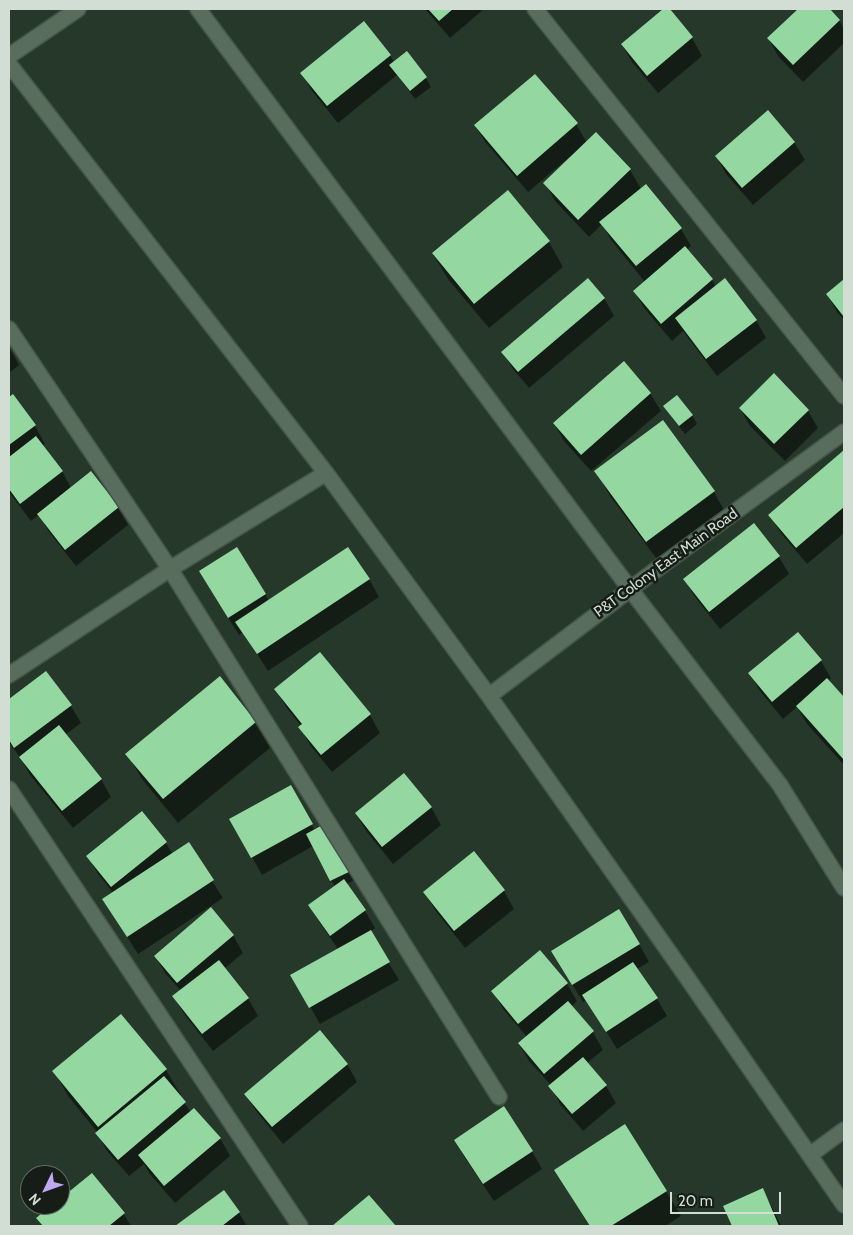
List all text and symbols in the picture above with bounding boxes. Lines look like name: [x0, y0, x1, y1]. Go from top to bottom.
street label: P&T Colony East Main Road: [591, 505, 741, 621]
north arrow: [20, 1165, 70, 1215]
scale bar: [673, 1182, 784, 1214]
text: N: [25, 1190, 45, 1209]
text: 20 m: [678, 1192, 713, 1210]

